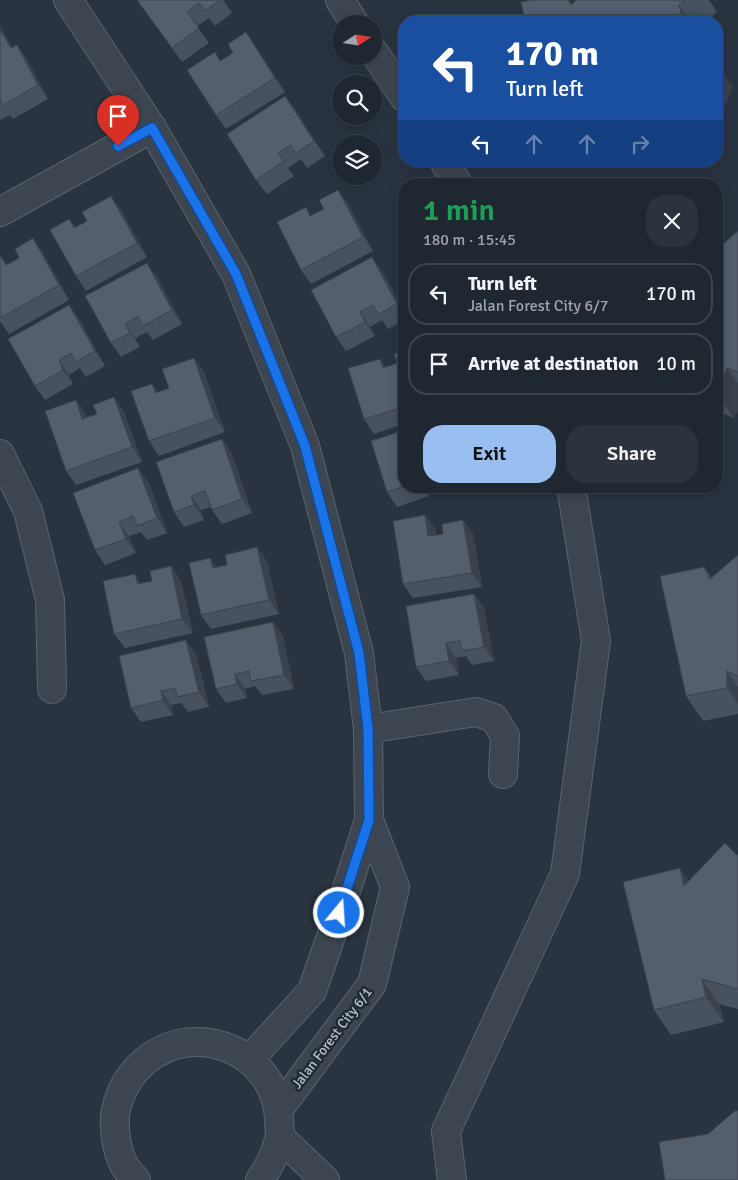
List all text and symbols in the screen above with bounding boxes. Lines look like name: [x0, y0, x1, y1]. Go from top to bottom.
north arrow: [332, 15, 382, 65]
map controls: [332, 15, 382, 185]
text: 170 m: [506, 32, 599, 75]
icon: left: [423, 35, 488, 100]
button: search: [332, 75, 382, 125]
text: Turn left: [506, 75, 584, 102]
pin: [97, 95, 139, 146]
icon: arrive: [104, 102, 132, 130]
icon: left: [467, 130, 495, 158]
icon: ahead: [520, 130, 548, 158]
icon: ahead: [573, 130, 601, 158]
icon: right: [626, 130, 654, 158]
button: layers: [332, 135, 382, 185]
text: 1 min: [423, 192, 495, 229]
button: close: [646, 195, 698, 247]
text: 180 m · 15:45: [423, 230, 516, 250]
text: Turn left: [468, 272, 537, 296]
icon: left: [425, 280, 453, 308]
text: 170 m: [646, 282, 696, 306]
text: Jalan Forest City 6/7: [468, 296, 608, 316]
icon: arrive: [425, 350, 453, 378]
text: Arrive at destination: [468, 352, 639, 376]
text: 10 m: [656, 352, 696, 376]
button: Exit: [423, 425, 556, 483]
button: Share: [566, 425, 698, 483]
position arrow: [312, 886, 364, 938]
street label: Jalan Forest City 6/1: [288, 984, 376, 1092]

